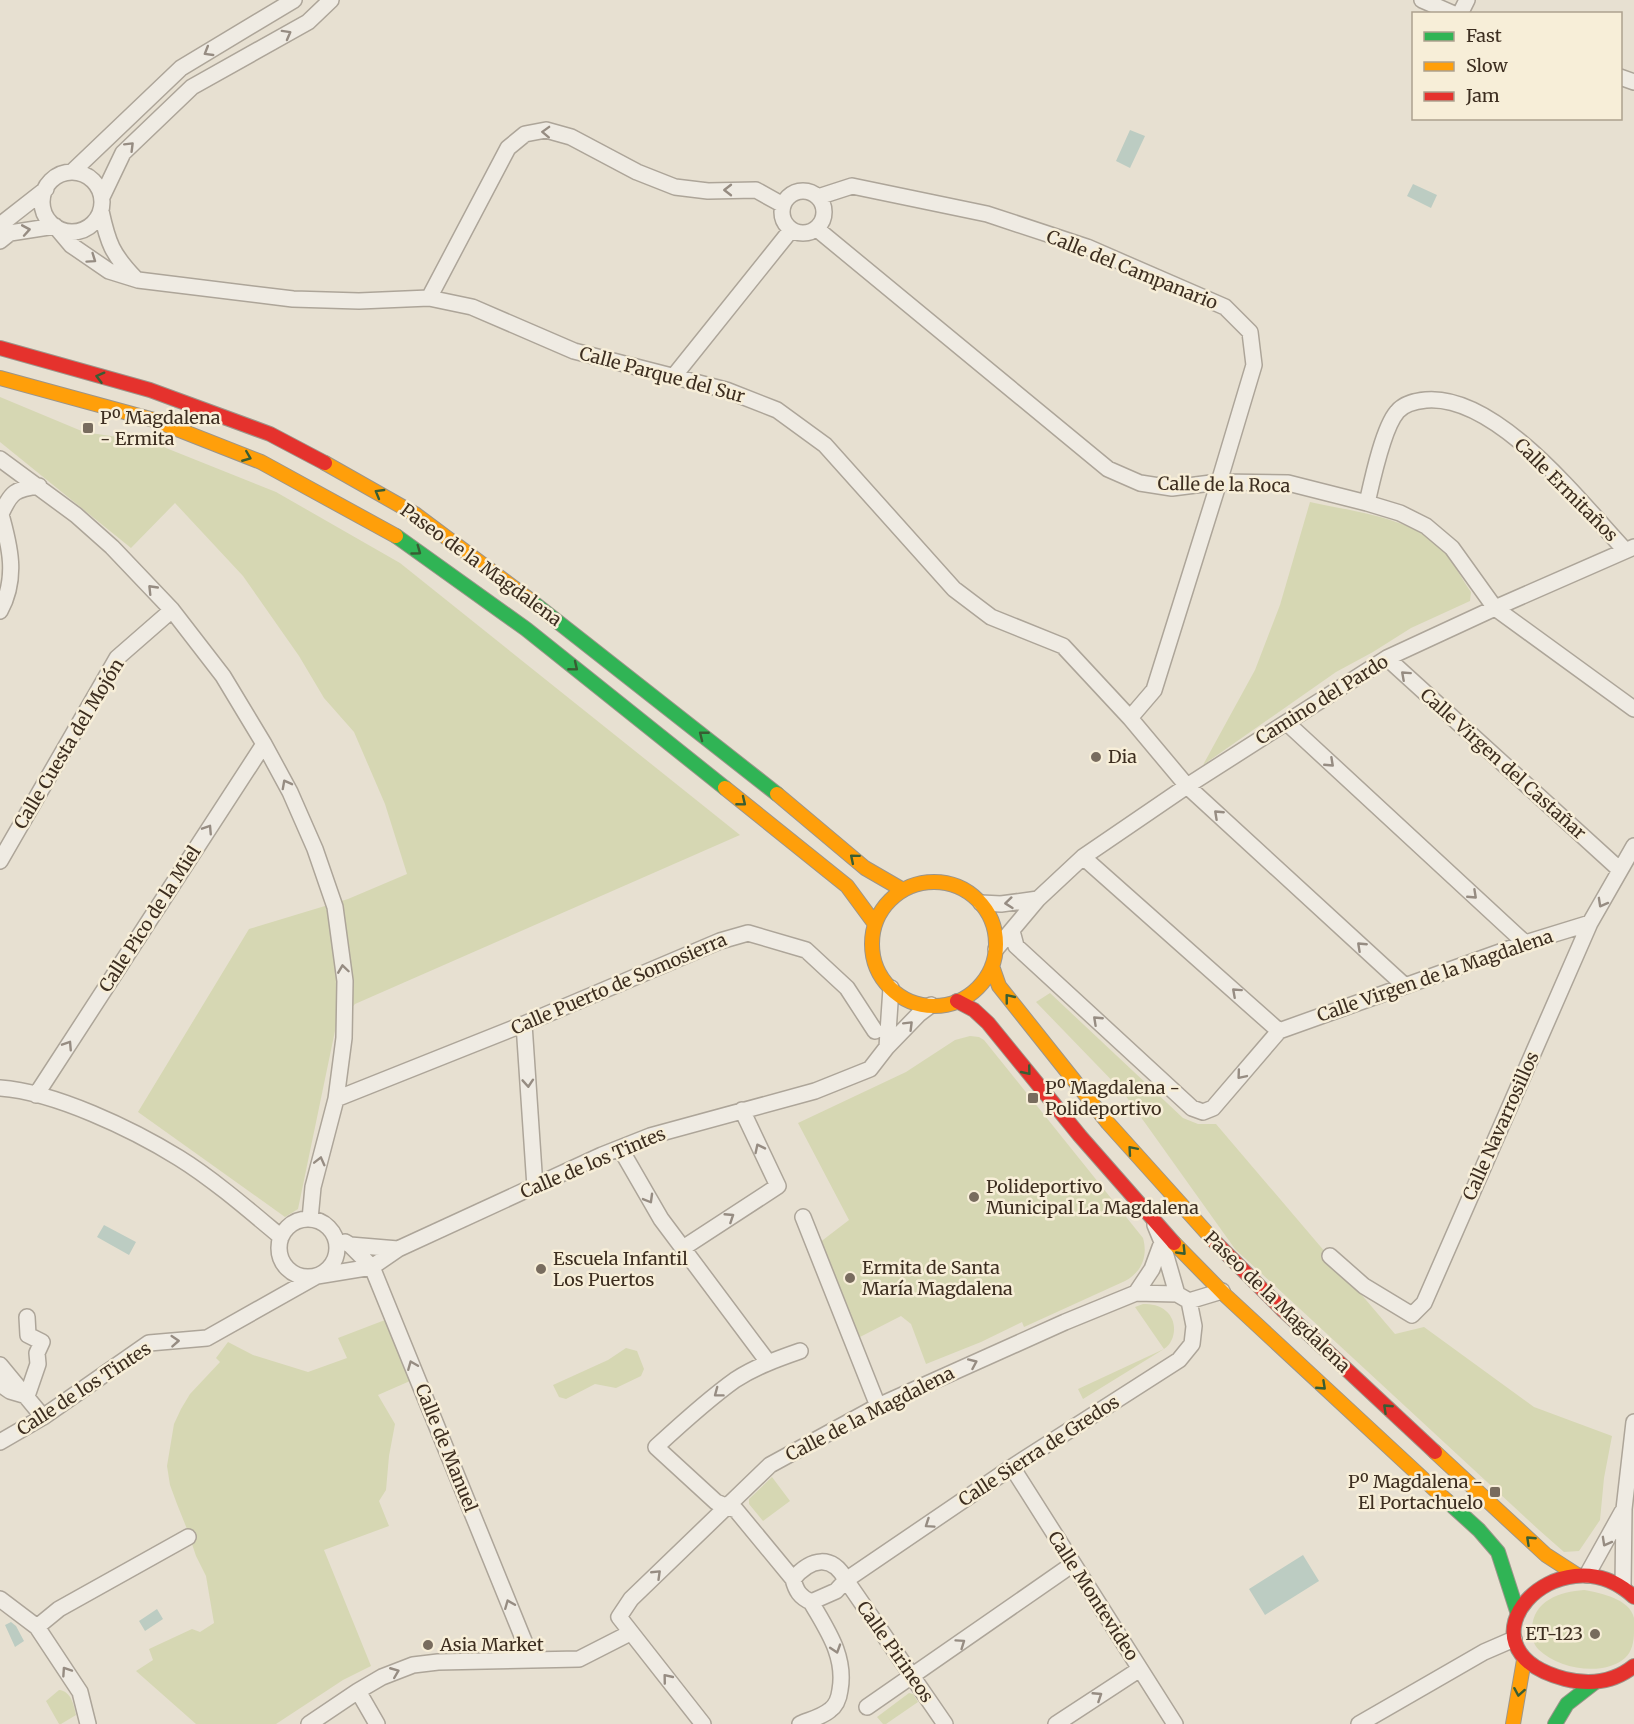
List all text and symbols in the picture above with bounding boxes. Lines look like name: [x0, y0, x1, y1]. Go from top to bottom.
legend: [1412, 12, 1622, 120]
text: Fast: [1466, 24, 1502, 47]
one-way arrow: [281, 30, 291, 41]
one-way arrow: [204, 45, 214, 57]
text: Slow: [1466, 54, 1509, 77]
text: Jam: [1465, 84, 1500, 107]
one-way arrow: [541, 126, 550, 139]
one-way arrow: [123, 143, 134, 153]
one-way arrow: [724, 184, 733, 197]
one-way arrow: [22, 225, 31, 237]
street label: Calle del Campanario: [1043, 225, 1221, 314]
one-way arrow: [86, 252, 97, 263]
street label: Calle Parque del Sur: [577, 341, 747, 408]
one-way arrow: [95, 371, 105, 384]
place label: Pº Magdalena - Ermita: [100, 406, 221, 450]
marker: Pº Magdalena - Ermita: [81, 421, 95, 435]
street label: Calle Ermitaños: [1510, 433, 1623, 547]
one-way arrow: [241, 450, 252, 462]
street label: Calle de la Roca: [1157, 472, 1291, 497]
one-way arrow: [375, 488, 385, 500]
street label: Paseo de la Magdalena: [396, 498, 567, 631]
one-way arrow: [411, 544, 422, 555]
one-way arrow: [148, 586, 159, 596]
street label: Camino del Pardo: [1251, 650, 1392, 750]
street label: Calle Cuesta del Mojón: [9, 654, 129, 833]
one-way arrow: [567, 660, 578, 671]
one-way arrow: [1402, 671, 1412, 682]
street label: Calle Virgen del Castañar: [1416, 683, 1591, 844]
one-way arrow: [699, 731, 710, 742]
place label: Dia: [1108, 745, 1137, 768]
marker: Dia: [1089, 750, 1103, 764]
one-way arrow: [1323, 755, 1334, 766]
one-way arrow: [282, 780, 293, 790]
one-way arrow: [736, 795, 747, 806]
one-way arrow: [1214, 810, 1225, 821]
one-way arrow: [201, 825, 213, 835]
street label: Calle Pico de la Miel: [94, 841, 206, 996]
one-way arrow: [850, 855, 861, 866]
one-way arrow: [1466, 888, 1477, 899]
one-way arrow: [1005, 896, 1014, 909]
one-way arrow: [1597, 896, 1609, 907]
street label: Calle Virgen de la Magdalena: [1314, 924, 1556, 1027]
street label: Calle Puerto de Somosierra: [507, 927, 730, 1039]
one-way arrow: [1358, 942, 1368, 953]
one-way arrow: [337, 964, 350, 974]
one-way arrow: [1232, 988, 1243, 999]
one-way arrow: [1005, 994, 1016, 1005]
one-way arrow: [1094, 1016, 1104, 1027]
one-way arrow: [901, 1022, 912, 1033]
one-way arrow: [60, 1041, 71, 1052]
street label: Calle Navarrosillos: [1457, 1048, 1544, 1204]
one-way arrow: [1020, 1064, 1031, 1075]
one-way arrow: [1238, 1068, 1249, 1079]
place label: Pº Magdalena - Polideportivo: [1045, 1076, 1180, 1120]
one-way arrow: [521, 1078, 534, 1087]
marker: Pº Magdalena - Polideportivo: [1026, 1091, 1040, 1105]
street label: Calle de los Tintes: [517, 1122, 669, 1203]
one-way arrow: [755, 1144, 767, 1155]
one-way arrow: [1128, 1146, 1139, 1156]
one-way arrow: [312, 1156, 325, 1166]
place label: Polideportivo Municipal La Magdalena: [986, 1175, 1199, 1219]
marker: Polideportivo Municipal La Magdalena: [967, 1190, 981, 1204]
one-way arrow: [642, 1193, 653, 1203]
one-way arrow: [723, 1213, 734, 1224]
street label: Paseo de la Magdalena: [1200, 1226, 1355, 1378]
one-way arrow: [1175, 1244, 1186, 1254]
place label: Escuela Infantil Los Puertos: [553, 1247, 688, 1291]
place label: Ermita de Santa María Magdalena: [862, 1256, 1013, 1300]
marker: Escuela Infantil Los Puertos: [534, 1262, 548, 1276]
marker: Ermita de Santa María Magdalena: [843, 1271, 857, 1285]
one-way arrow: [171, 1335, 180, 1348]
street label: Calle de los Tintes: [12, 1337, 155, 1441]
one-way arrow: [966, 1359, 977, 1371]
one-way arrow: [407, 1360, 419, 1371]
street label: Calle de la Magdalena: [782, 1361, 958, 1466]
one-way arrow: [1316, 1379, 1326, 1390]
street label: Calle de Manuel: [410, 1380, 483, 1516]
one-way arrow: [714, 1386, 725, 1397]
street label: Calle Sierra de Gredos: [954, 1390, 1124, 1511]
one-way arrow: [1383, 1404, 1393, 1415]
place label: Pº Magdalena - El Portachuelo: [1348, 1470, 1483, 1514]
marker: Pº Magdalena - El Portachuelo: [1488, 1485, 1502, 1499]
one-way arrow: [924, 1517, 935, 1528]
street label: Calle Montevideo: [1043, 1527, 1144, 1665]
one-way arrow: [1526, 1536, 1537, 1547]
one-way arrow: [1602, 1536, 1613, 1546]
one-way arrow: [649, 1570, 660, 1581]
street label: Calle Pirineos: [852, 1596, 939, 1707]
one-way arrow: [504, 1600, 516, 1611]
place label: ET-123: [1525, 1622, 1583, 1645]
marker: ET-123: [1588, 1627, 1602, 1641]
place label: Asia Market: [439, 1633, 544, 1656]
marker: Asia Market: [421, 1638, 435, 1652]
one-way arrow: [954, 1639, 965, 1650]
one-way arrow: [829, 1643, 841, 1654]
one-way arrow: [62, 1666, 73, 1677]
one-way arrow: [389, 1667, 400, 1679]
one-way arrow: [663, 1674, 674, 1685]
one-way arrow: [1513, 1687, 1525, 1696]
one-way arrow: [1092, 1693, 1103, 1704]

